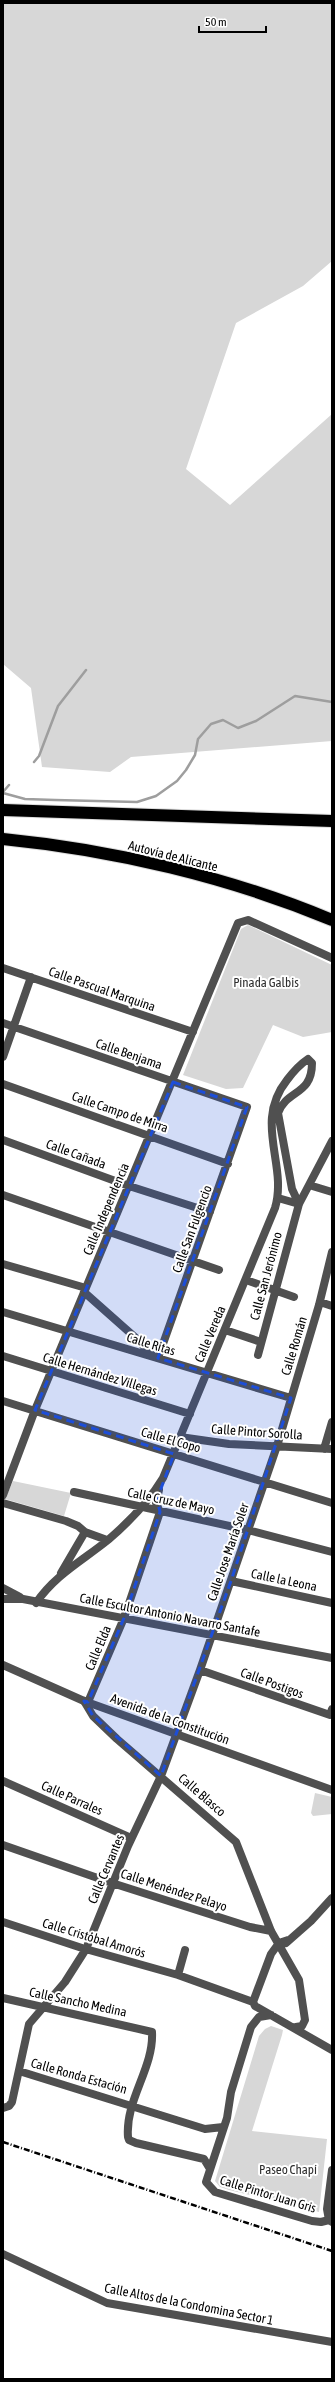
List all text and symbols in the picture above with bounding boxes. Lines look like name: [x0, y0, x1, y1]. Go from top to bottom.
scale bar: [199, 8, 266, 34]
text: 50 m: [205, 15, 227, 29]
street label: Autovía de Alicante: [127, 838, 219, 874]
street label: Calle Pascual Marquina: [47, 964, 157, 1014]
park label: Pinada Galbis: [233, 975, 299, 990]
street label: Calle Benjama: [94, 1036, 164, 1072]
street label: Calle Campo de Mirra: [70, 1089, 170, 1135]
street label: Calle Cañada: [44, 1136, 108, 1172]
street label: Calle Independencia: [80, 1161, 132, 1257]
street label: Calle San Fulgencio: [169, 1183, 215, 1275]
street label: Calle San Jerónimo: [247, 1230, 285, 1322]
street label: Calle Vereda: [191, 1303, 229, 1365]
street label: Calle Román: [278, 1315, 310, 1377]
street label: Calle Ritas: [125, 1329, 178, 1359]
street label: Calle Hernández Villegas: [41, 1349, 159, 1399]
street label: Calle Pintor Sorolla: [211, 1421, 303, 1443]
street label: Calle El Copo: [139, 1424, 203, 1456]
street label: Calle Cruz de Mayo: [126, 1484, 216, 1518]
street label: Calle Jose María Soler: [204, 1501, 252, 1603]
street label: Calle la Leona: [250, 1566, 318, 1594]
street label: Calle Escultor Antonio Navarro Santafe: [78, 1590, 262, 1640]
street label: Calle Elda: [82, 1623, 114, 1673]
street label: Calle Postigos: [238, 1665, 306, 1701]
street label: Avenida de la Constitución: [108, 1690, 232, 1748]
street label: Calle Blasco: [175, 1770, 229, 1820]
street label: Calle Parrales: [39, 1778, 105, 1818]
street label: Calle Cervantes: [85, 1832, 127, 1906]
street label: Calle Menéndez Pelayo: [119, 1866, 229, 1914]
street label: Calle Cristóbal Amorós: [41, 1915, 148, 1961]
street label: Calle Sancho Medina: [28, 1984, 128, 2020]
street label: Calle Ronda Estación: [29, 2055, 129, 2097]
park label: Paseo Chapí: [259, 2162, 317, 2177]
street label: Calle Pintor Juan Gris: [218, 2172, 318, 2216]
street label: Calle Altos de la Condomina Sector 1: [103, 2280, 275, 2328]

